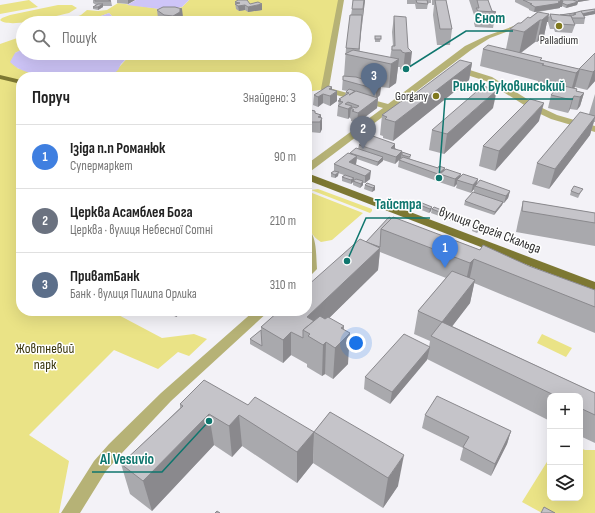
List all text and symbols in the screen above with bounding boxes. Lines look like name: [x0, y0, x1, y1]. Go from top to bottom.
callout: Єнот: [466, 4, 513, 31]
text: Єнот: [475, 9, 505, 28]
search box: [16, 16, 312, 60]
marker: Palladium: [554, 21, 564, 31]
icon: search: [30, 27, 52, 49]
text: Пошук: [62, 29, 97, 48]
place label: Palladium: [540, 33, 579, 48]
pin: 3: [361, 63, 387, 96]
callout: Ринок Буковинський: [445, 72, 573, 99]
text: Ринок Буковинський: [453, 77, 565, 96]
text: Поруч: [32, 88, 70, 108]
place label: Gorgany: [395, 89, 428, 104]
text: Знайдено: 3: [243, 90, 296, 106]
marker: Gorgany: [431, 91, 441, 101]
pin: 2: [350, 116, 376, 149]
text: Ізіда п.п Романюк: [70, 139, 165, 158]
text: 1: [42, 149, 48, 165]
text: 90 m: [274, 149, 296, 165]
text: Супермаркет: [70, 158, 133, 174]
callout: Тайстра: [366, 191, 430, 218]
text: Тайстра: [374, 195, 422, 214]
text: Церква Асамблея Бога: [70, 203, 193, 222]
street label: вулиця Сергія Скальда: [437, 203, 543, 257]
text: 2: [42, 213, 48, 229]
text: 210 m: [270, 213, 296, 229]
text: Церква · вулиця Небесної Сотні: [70, 222, 213, 238]
pin: 1: [432, 235, 458, 268]
text: ПриватБанк: [70, 267, 140, 286]
text: 3: [42, 277, 48, 293]
text: 310 m: [270, 277, 296, 293]
text: Банк · вулиця Пилипа Орлика: [70, 286, 197, 302]
your location: [346, 333, 366, 353]
park label: Жовтневий парк: [16, 340, 74, 373]
map controls: [547, 393, 583, 501]
button: +: [547, 393, 583, 429]
button: −: [547, 429, 583, 465]
callout: Al Vesuvio: [92, 445, 162, 472]
text: Al Vesuvio: [99, 450, 154, 469]
button: layers: [547, 465, 583, 501]

